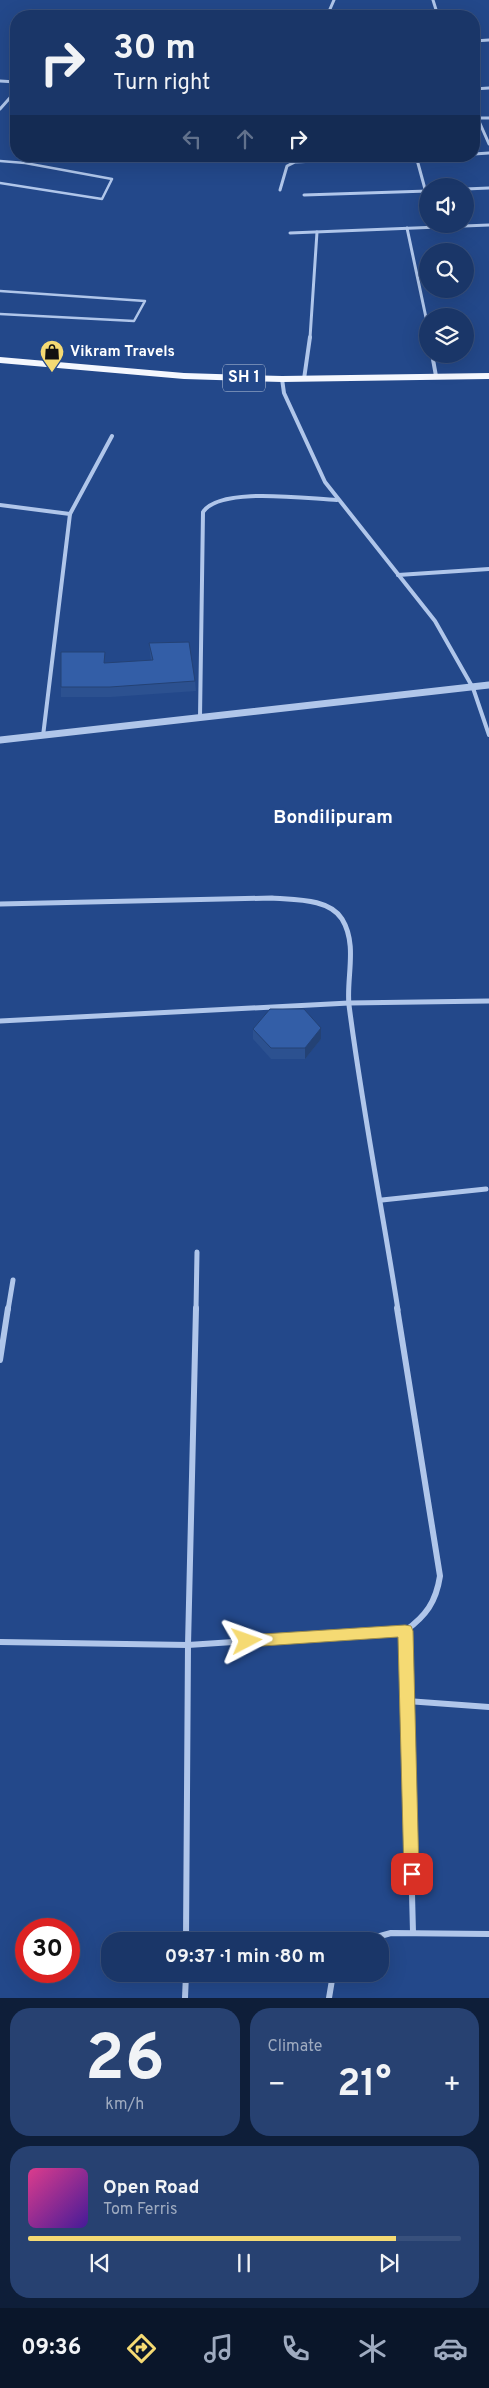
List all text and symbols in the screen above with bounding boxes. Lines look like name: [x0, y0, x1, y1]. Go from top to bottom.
text: 30 m: [113, 27, 196, 71]
icon: right: [30, 30, 95, 95]
text: Turn right: [113, 70, 210, 97]
icon: left: [178, 125, 206, 153]
icon: ahead: [231, 125, 259, 153]
icon: right: [284, 125, 312, 153]
map controls: [419, 178, 474, 363]
button: sound: [419, 178, 474, 233]
button: search: [419, 243, 474, 298]
button: layers: [419, 308, 474, 363]
shop icon: Vikram Travels: [39, 339, 65, 373]
place label: Vikram Travels: [70, 343, 175, 362]
road number: SH 1: [223, 364, 265, 392]
district label: Bondilipuram: [273, 806, 393, 830]
position arrow: [220, 1614, 272, 1666]
pin: [391, 1853, 433, 1895]
icon: arrive: [398, 1860, 426, 1888]
speed limit sign: 30: [15, 1918, 80, 1983]
text: 09:37 · 1 min · 80 m: [165, 1945, 325, 1969]
text: 26: [85, 2021, 165, 2103]
text: Climate: [268, 2037, 322, 2057]
text: 21°: [337, 2061, 391, 2110]
text: −: [268, 2068, 286, 2104]
text: +: [443, 2068, 461, 2104]
text: km/h: [105, 2095, 144, 2115]
text: Open Road: [103, 2176, 199, 2200]
text: Tom Ferris: [103, 2200, 177, 2220]
icon: previous: [86, 2249, 114, 2277]
icon: pause: [230, 2249, 258, 2277]
icon: next: [375, 2249, 403, 2277]
icon: directions: [124, 2331, 159, 2366]
icon: music: [201, 2331, 236, 2366]
icon: phone: [278, 2331, 313, 2366]
icon: climate: [355, 2331, 390, 2366]
icon: car: [433, 2331, 468, 2366]
text: 09:36: [21, 2335, 81, 2362]

